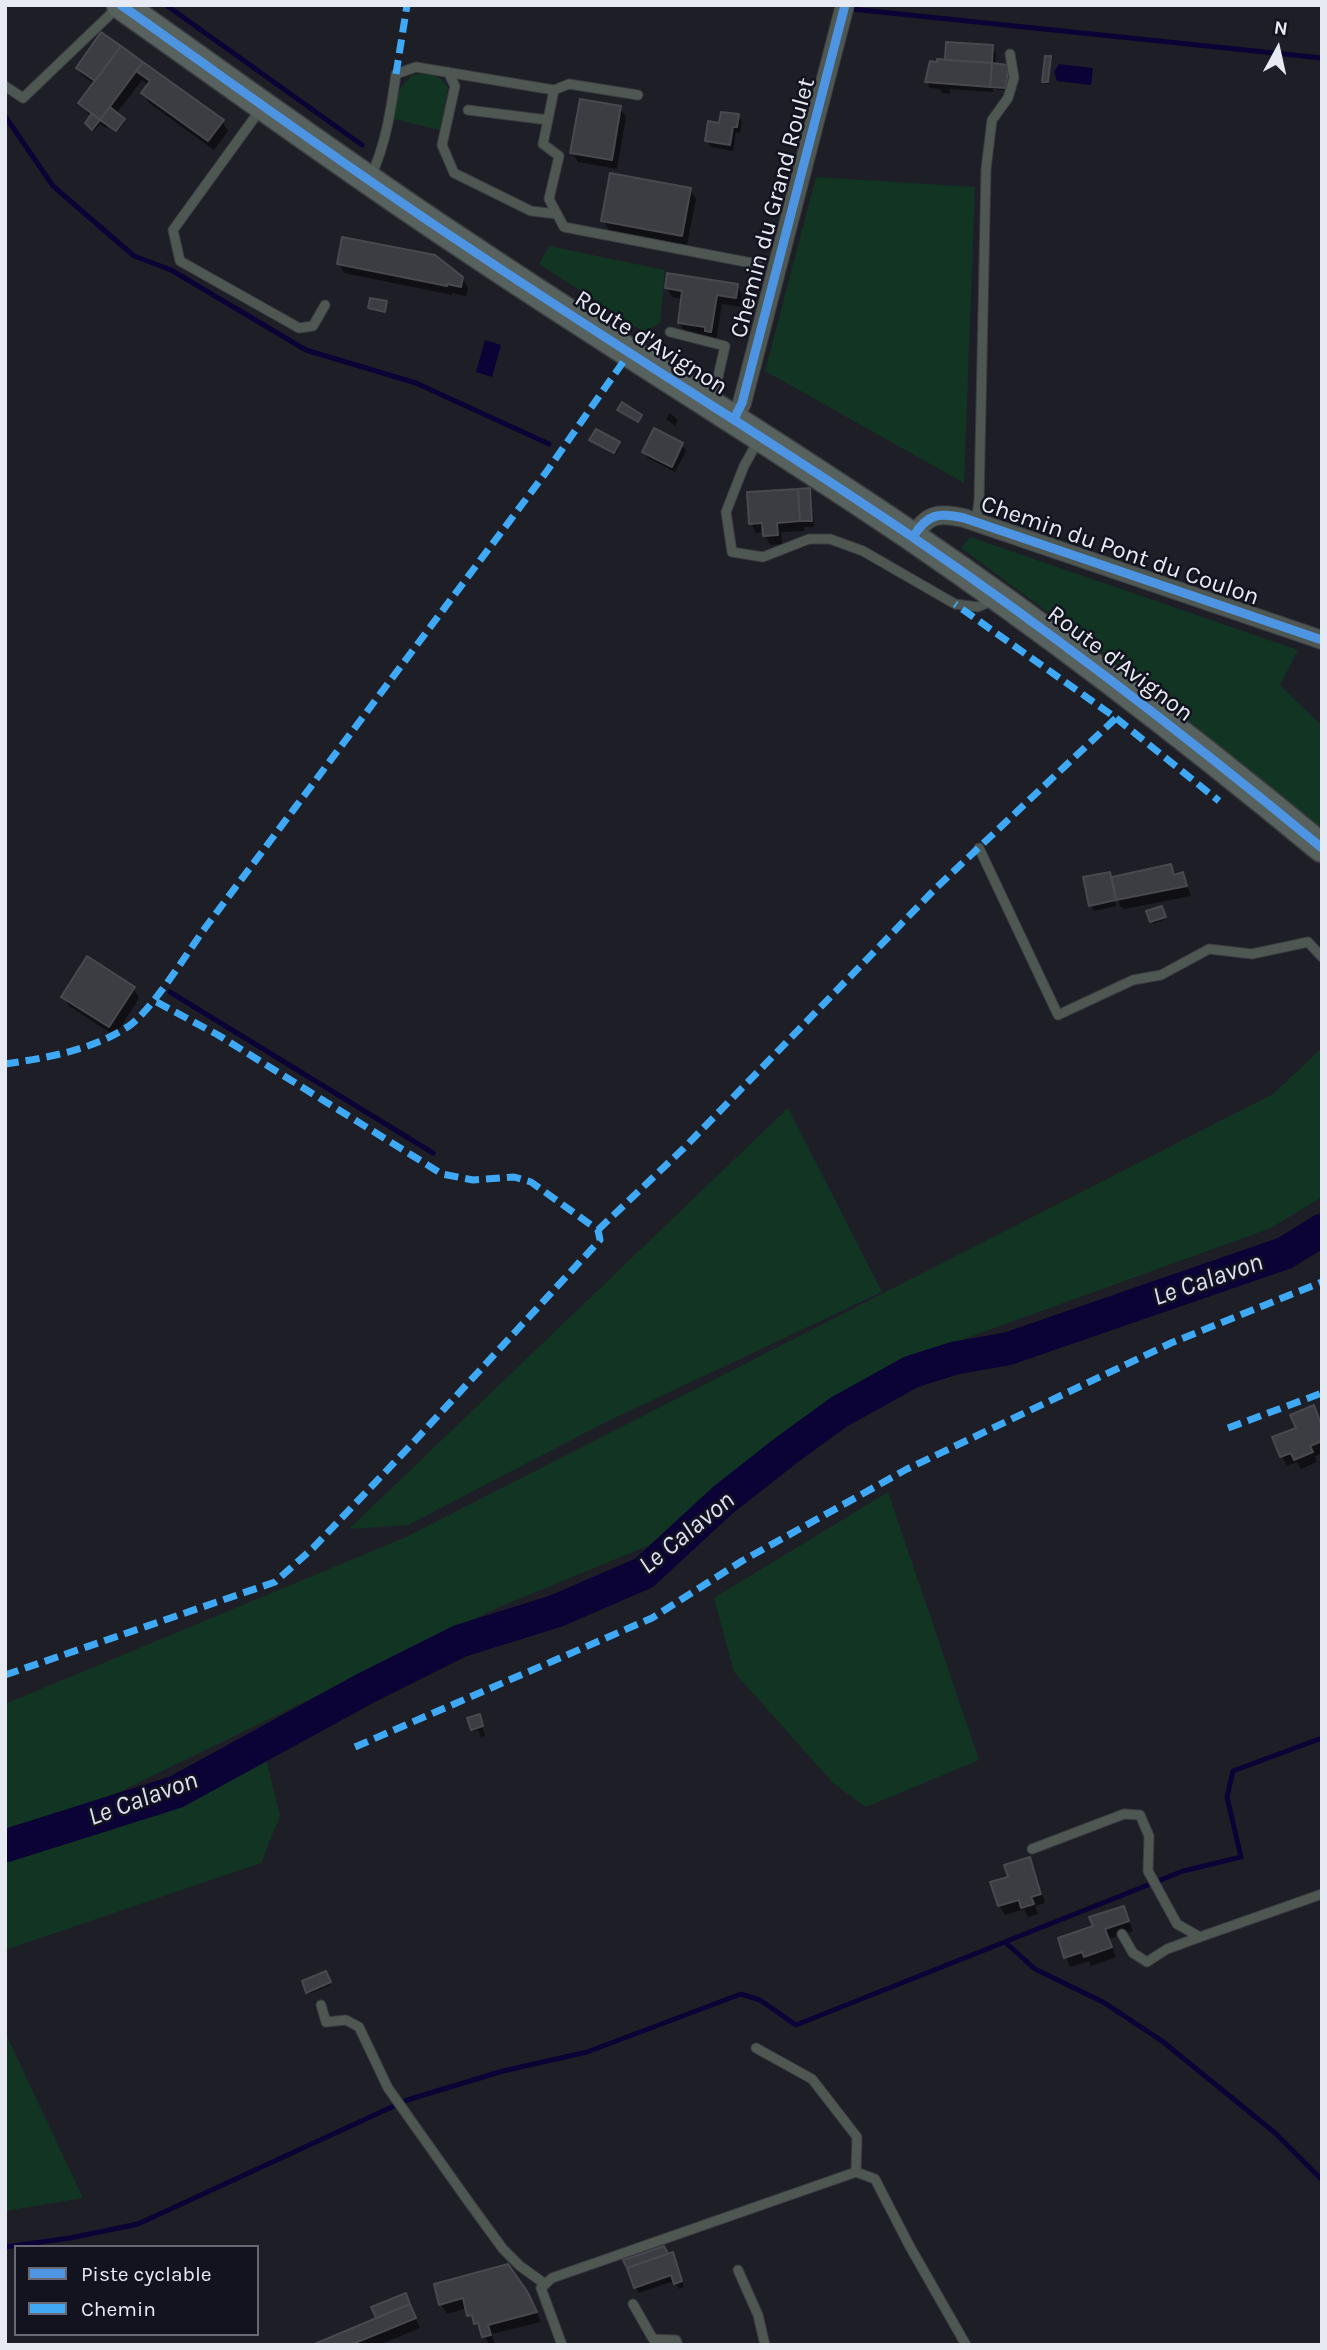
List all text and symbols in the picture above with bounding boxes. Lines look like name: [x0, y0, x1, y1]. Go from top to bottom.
north arrow: [1243, 14, 1313, 84]
text: N: [1273, 16, 1289, 40]
street label: Chemin du Grand Roulet: [724, 75, 822, 341]
street label: Route d'Avignon: [569, 284, 733, 402]
street label: Chemin du Pont du Coulon: [977, 490, 1263, 612]
street label: Route d'Avignon: [1041, 600, 1199, 728]
water label: Le Calavon: [1149, 1247, 1267, 1313]
water label: Le Calavon: [633, 1485, 741, 1581]
water label: Le Calavon: [84, 1765, 202, 1833]
legend: [14, 2245, 259, 2336]
text: Piste cyclable: [81, 2262, 212, 2286]
text: Chemin: [81, 2297, 156, 2321]

